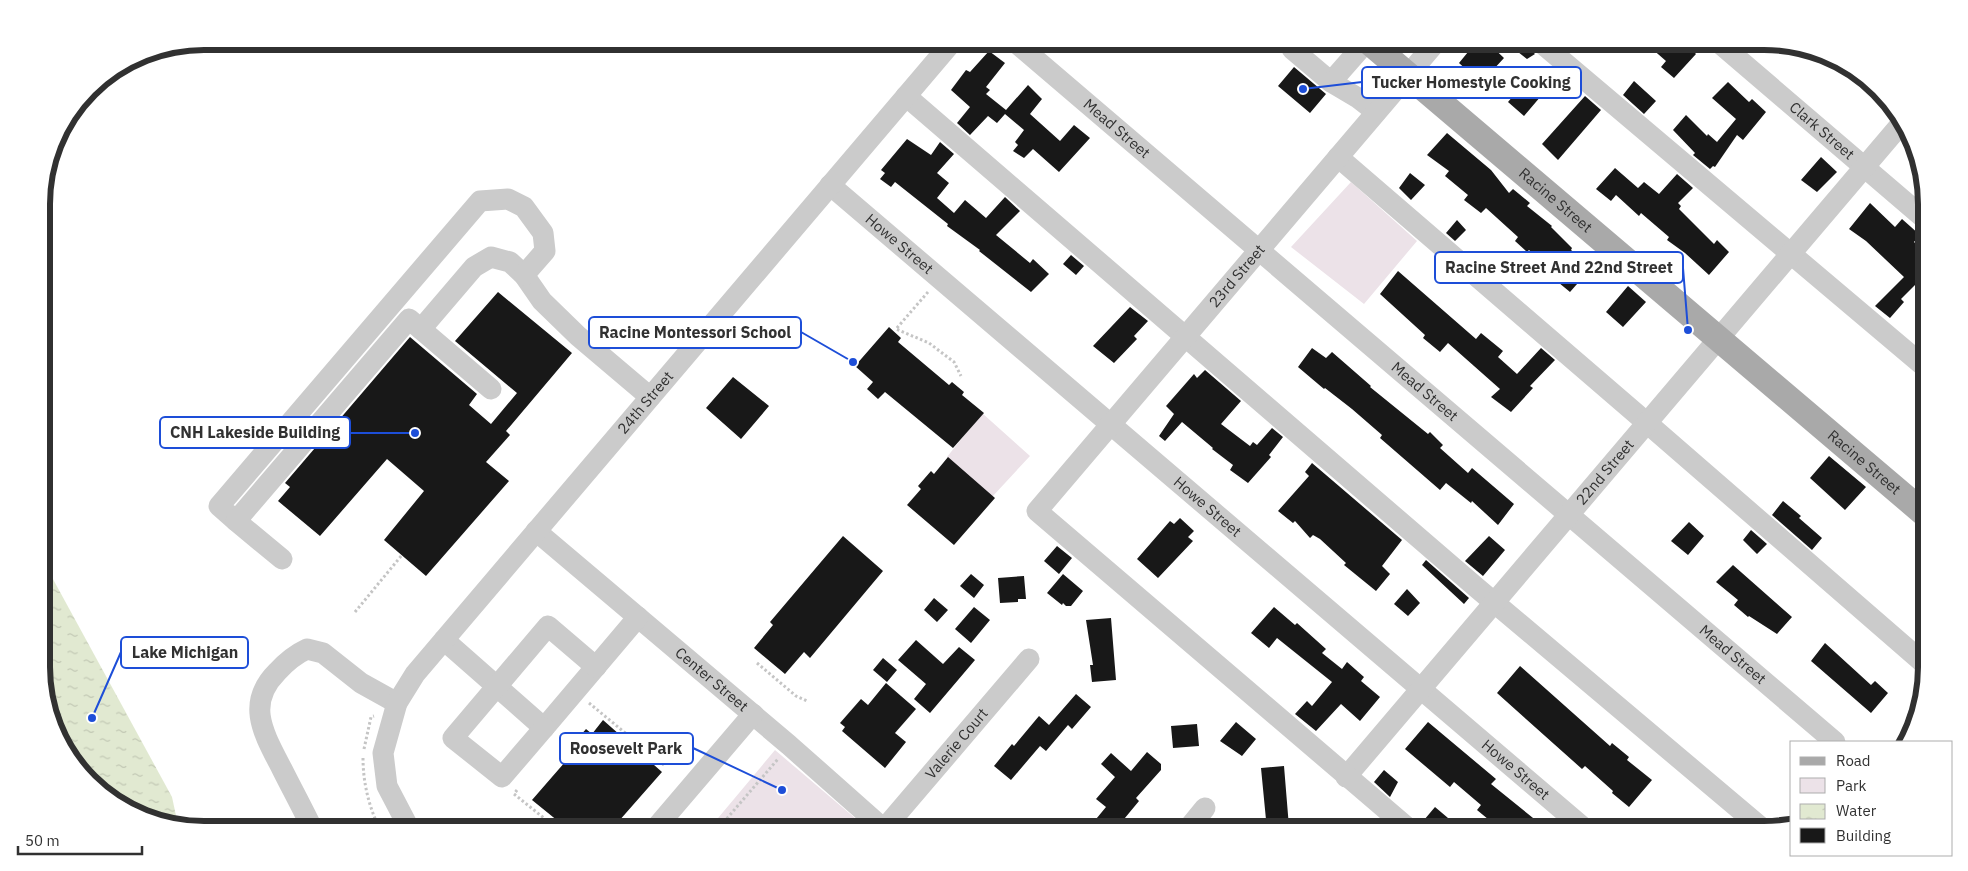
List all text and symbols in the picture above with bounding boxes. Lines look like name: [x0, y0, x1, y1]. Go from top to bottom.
callout: Tucker Homestyle Cooking: [1362, 67, 1581, 98]
text: Tucker Homestyle Cooking: [1371, 72, 1571, 92]
street label: Mead Street: [1080, 94, 1154, 162]
street label: Clark Street: [1786, 97, 1859, 163]
street label: Racine Street: [1515, 163, 1596, 236]
street label: Howe Street: [862, 209, 937, 278]
street label: 23rd Street: [1204, 240, 1269, 311]
callout: Racine Street And 22nd Street: [1435, 252, 1683, 283]
text: Racine Street And 22nd Street: [1445, 257, 1673, 277]
callout: Racine Montessori School: [589, 317, 801, 348]
text: Racine Montessori School: [599, 322, 791, 342]
street label: Mead Street: [1388, 357, 1462, 425]
street label: 24th Street: [613, 367, 677, 438]
callout: CNH Lakeside Building: [160, 417, 350, 448]
text: CNH Lakeside Building: [170, 422, 340, 442]
street label: Racine Street: [1824, 426, 1905, 499]
street label: 22nd Street: [1572, 435, 1638, 509]
street label: Howe Street: [1170, 472, 1246, 541]
street label: Mead Street: [1696, 620, 1770, 688]
callout: Lake Michigan: [121, 637, 248, 668]
text: Lake Michigan: [132, 642, 238, 662]
street label: Center Street: [672, 643, 752, 715]
street label: Valerie Court: [921, 704, 992, 783]
callout: Roosevelt Park: [560, 733, 693, 764]
street label: Howe Street: [1478, 735, 1554, 804]
text: Roosevelt Park: [570, 738, 683, 758]
legend: [1790, 741, 1953, 856]
text: Road: [1836, 751, 1871, 770]
text: Park: [1836, 776, 1866, 795]
text: Water: [1836, 801, 1877, 820]
scale bar: [18, 824, 141, 856]
text: Building: [1836, 826, 1891, 845]
text: 50 m: [25, 831, 60, 850]

